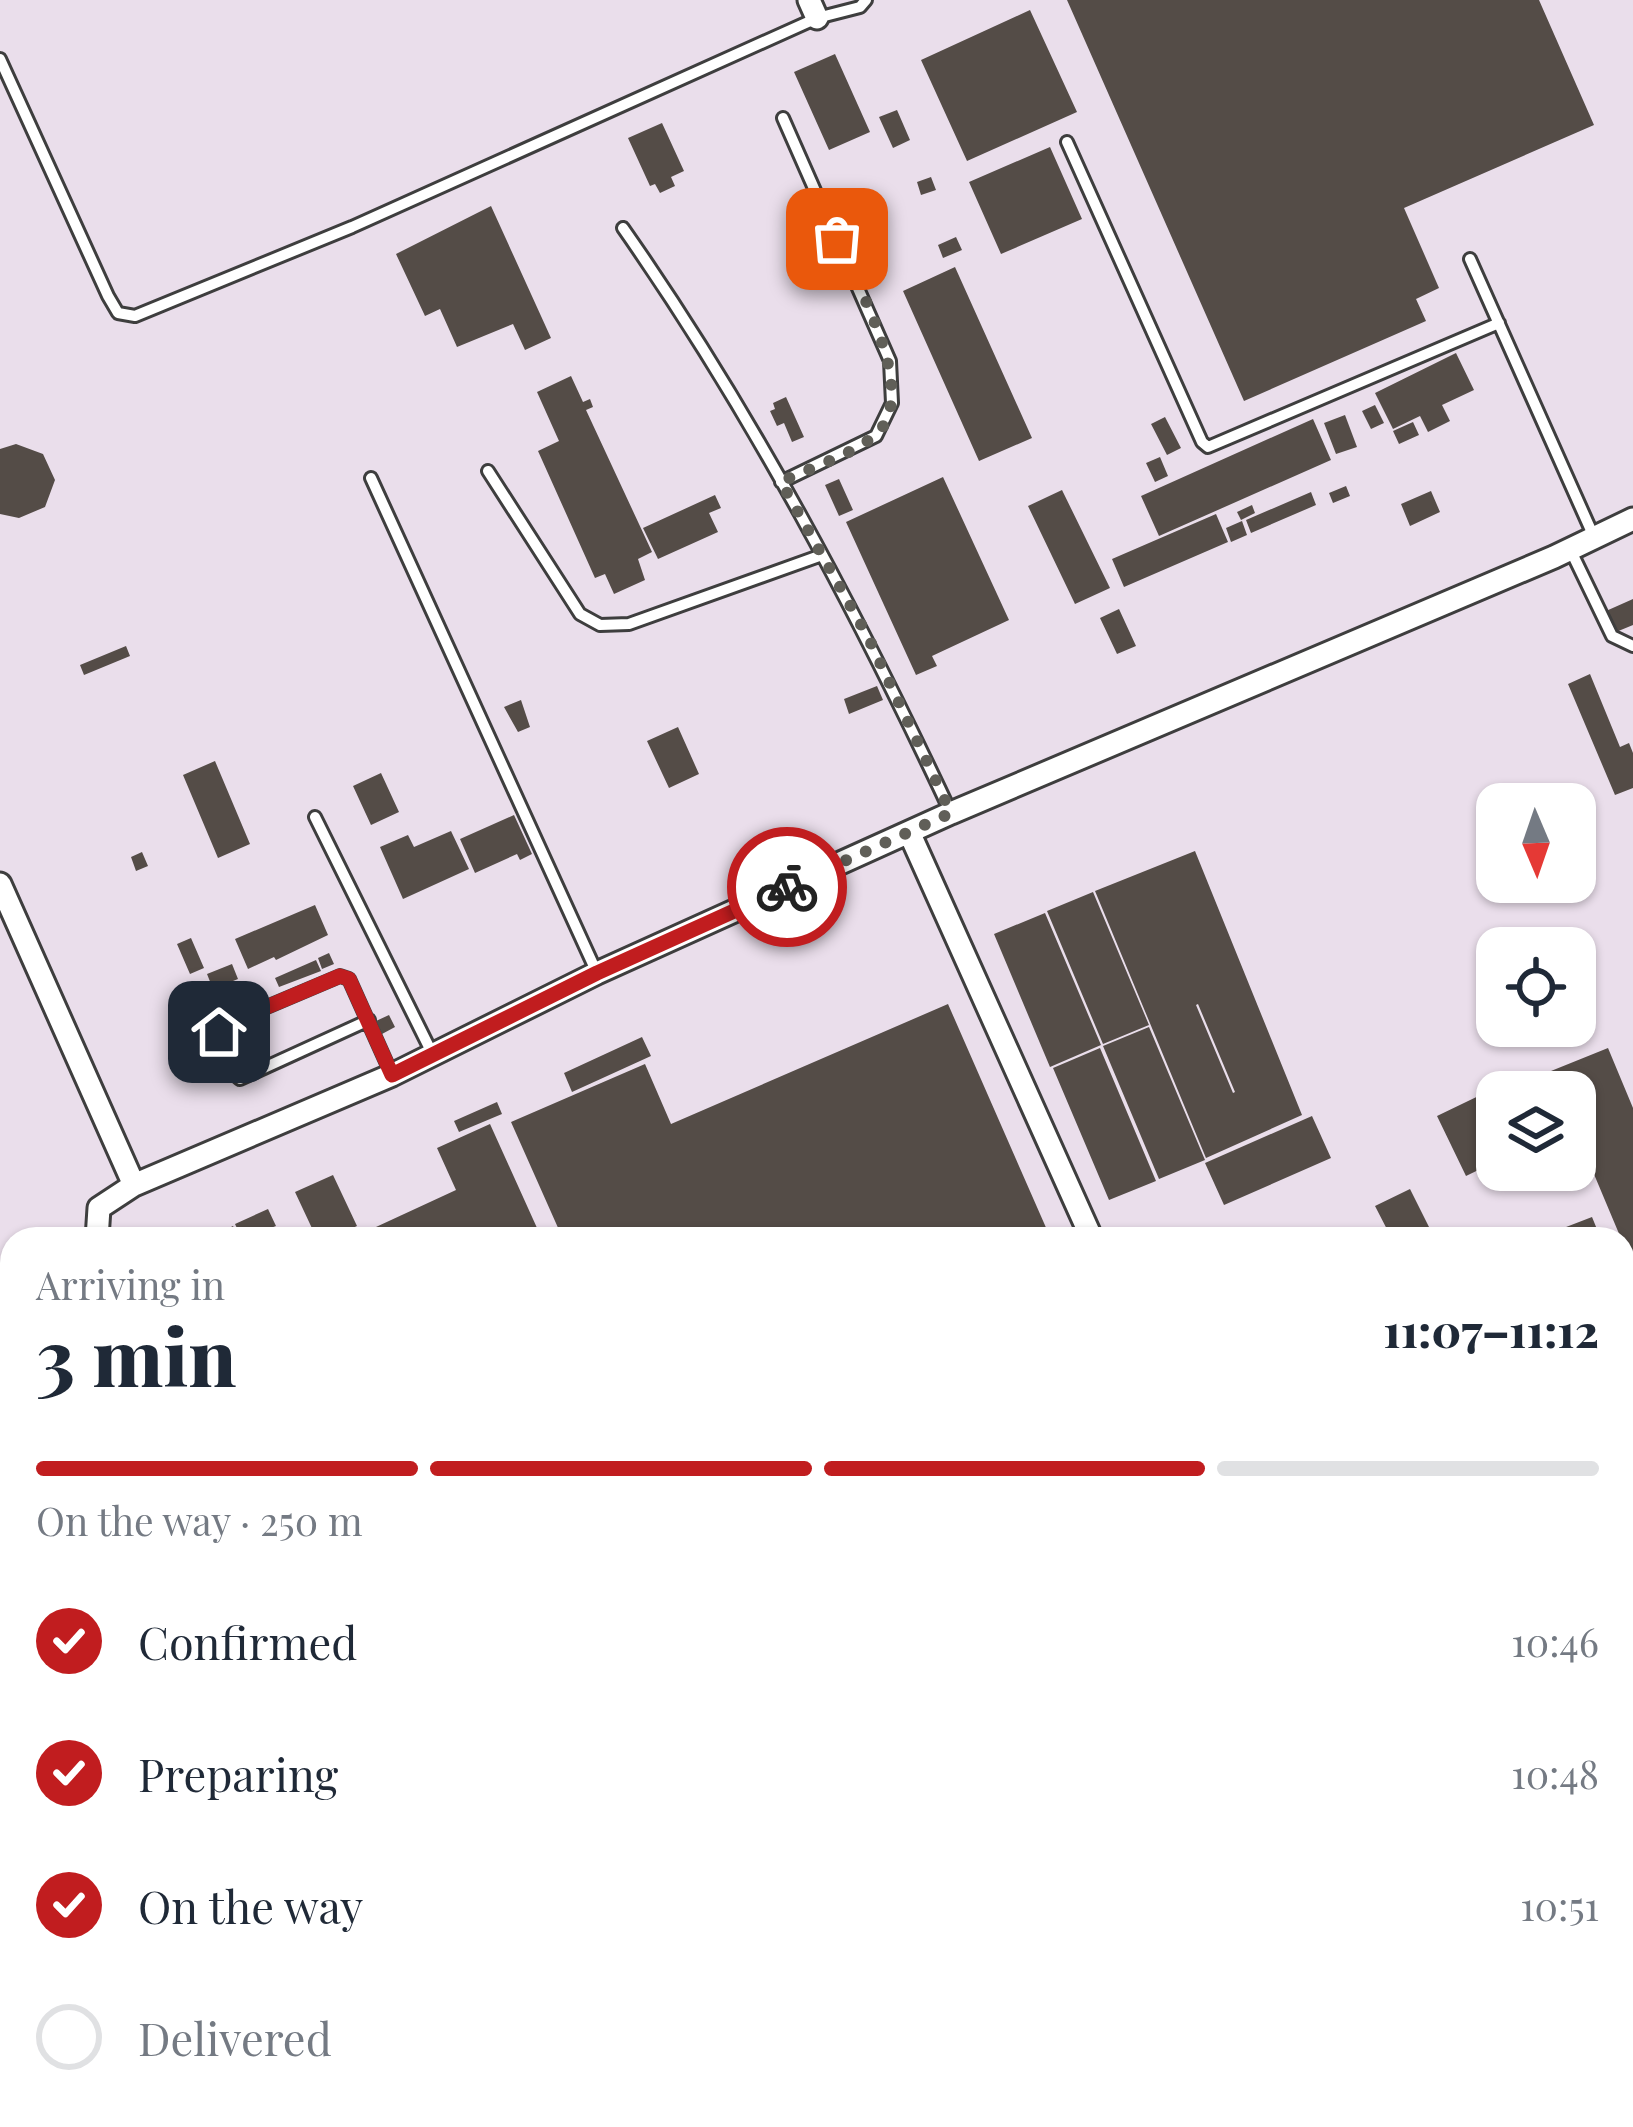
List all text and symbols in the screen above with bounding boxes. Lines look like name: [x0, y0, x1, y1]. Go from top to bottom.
pin: [786, 188, 888, 290]
icon: bag: [804, 206, 870, 272]
north arrow: [1476, 783, 1596, 903]
map controls: [1476, 783, 1596, 1191]
courier: [727, 827, 847, 947]
icon: bike: [754, 854, 820, 920]
button: locate: [1476, 927, 1596, 1047]
pin: [168, 981, 270, 1083]
icon: home: [186, 999, 252, 1065]
button: layers: [1476, 1071, 1596, 1191]
text: Arriving in: [36, 1258, 225, 1310]
text: 11:07–11:12: [1383, 1299, 1599, 1359]
text: 3 min: [36, 1303, 237, 1407]
text: On the way · 250 m: [36, 1494, 363, 1546]
icon: check: [36, 1608, 102, 1674]
text: Confirmed: [138, 1611, 357, 1671]
text: 10:46: [1511, 1615, 1599, 1667]
icon: check: [36, 1740, 102, 1806]
text: Preparing: [138, 1743, 338, 1803]
text: 10:48: [1511, 1747, 1599, 1799]
icon: check: [36, 1872, 102, 1938]
text: On the way: [138, 1875, 363, 1935]
text: 10:51: [1520, 1879, 1599, 1931]
text: Delivered: [138, 2007, 332, 2067]

